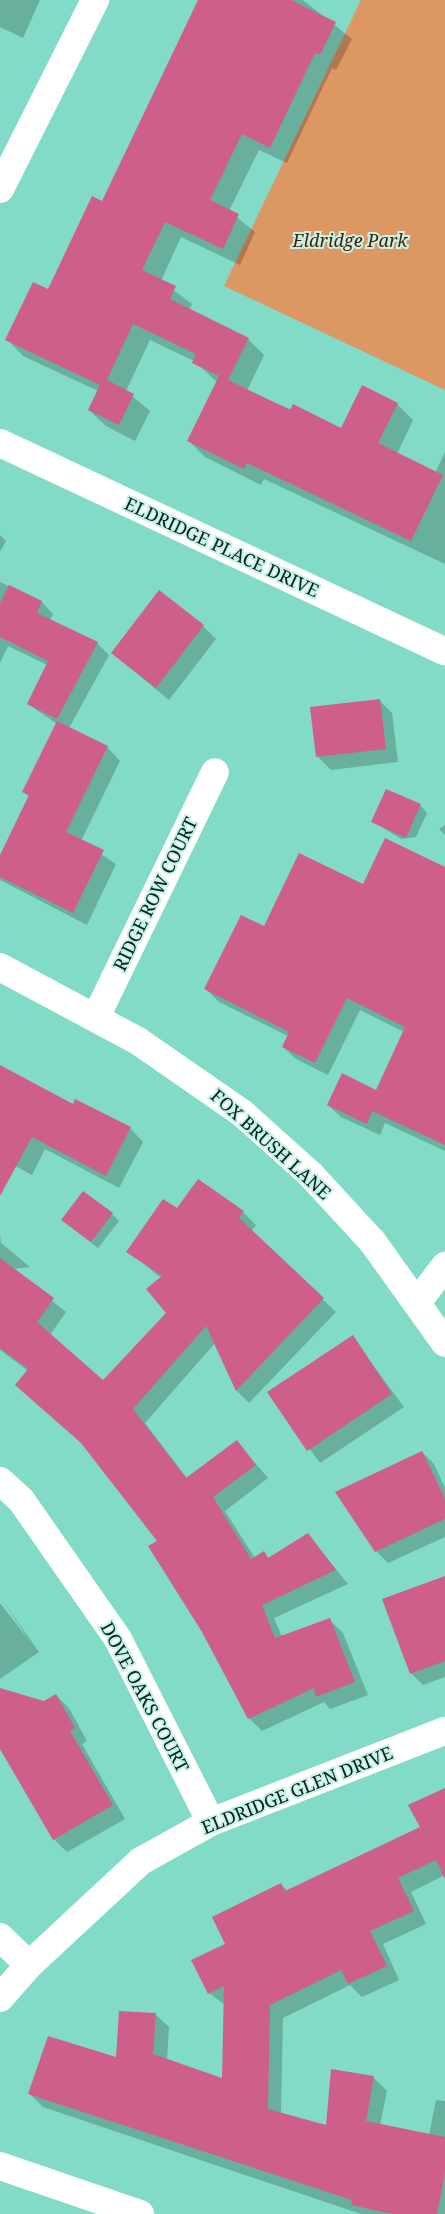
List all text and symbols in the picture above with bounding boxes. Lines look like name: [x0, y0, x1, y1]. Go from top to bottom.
park label: Eldridge Park: [292, 229, 408, 251]
street label: ELDRIDGE PLACE DRIVE: [121, 492, 323, 602]
street label: RIDGE ROW COURT: [108, 814, 202, 974]
street label: FOX BRUSH LANE: [207, 1084, 335, 1204]
street label: DOVE OAKS COURT: [96, 1618, 194, 1776]
street label: ELDRIDGE GLEN DRIVE: [198, 1742, 396, 1838]

